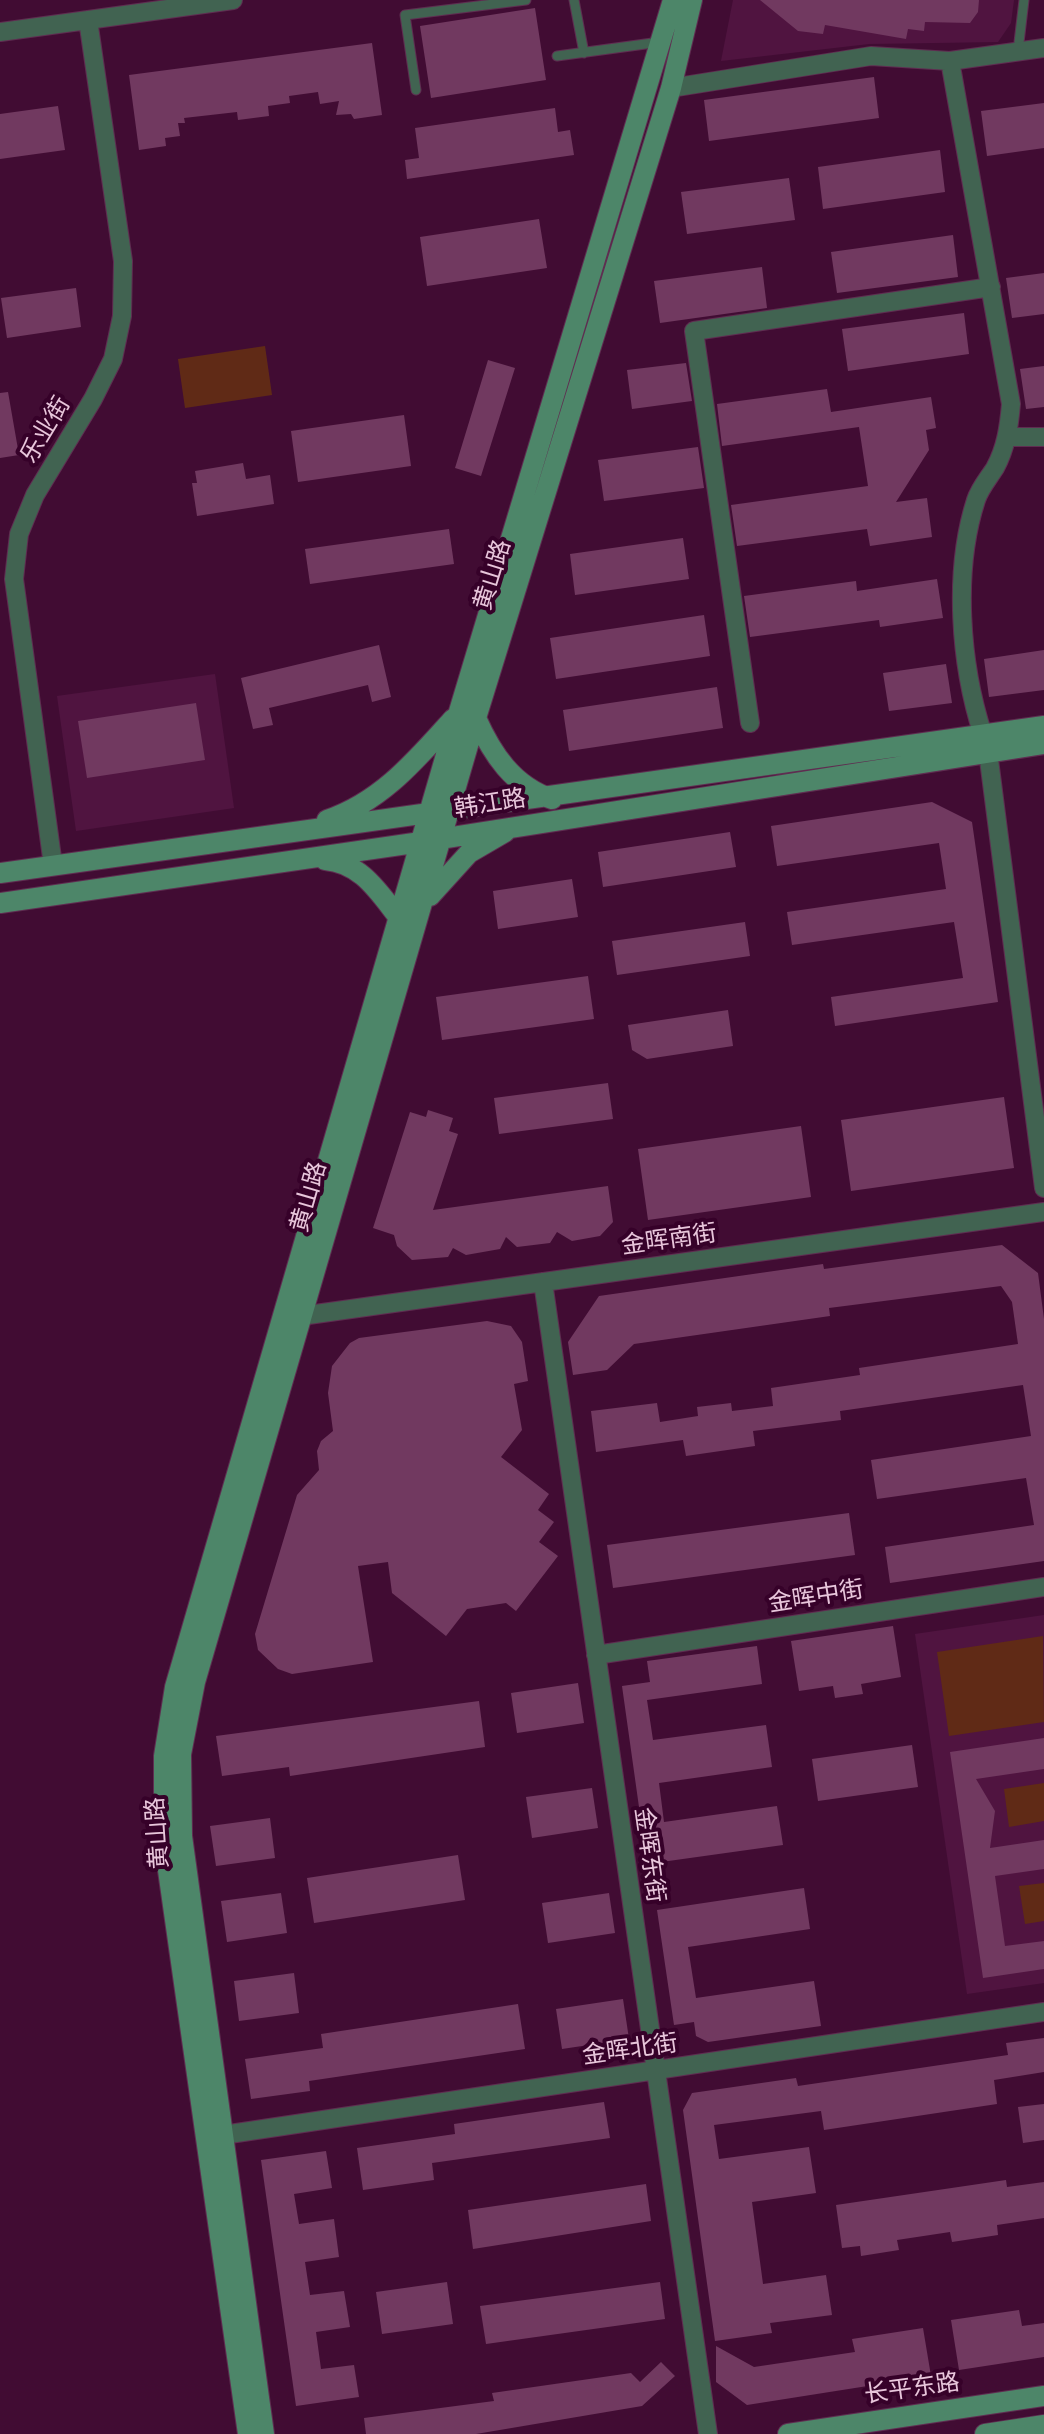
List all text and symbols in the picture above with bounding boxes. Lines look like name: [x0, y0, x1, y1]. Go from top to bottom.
street label: 乐业街: [15, 392, 77, 468]
street label: 黄山路: [469, 536, 517, 614]
street label: 韩江路: [452, 784, 528, 824]
street label: 黄山路: [285, 1158, 333, 1236]
street label: 金晖南街: [619, 1219, 719, 1261]
street label: 金晖中街: [766, 1575, 866, 1619]
street label: 黄山路: [141, 1796, 175, 1870]
street label: 金晖东街: [628, 1805, 670, 1905]
street label: 金晖北街: [580, 2029, 680, 2071]
street label: 长平东路: [862, 2368, 962, 2410]

